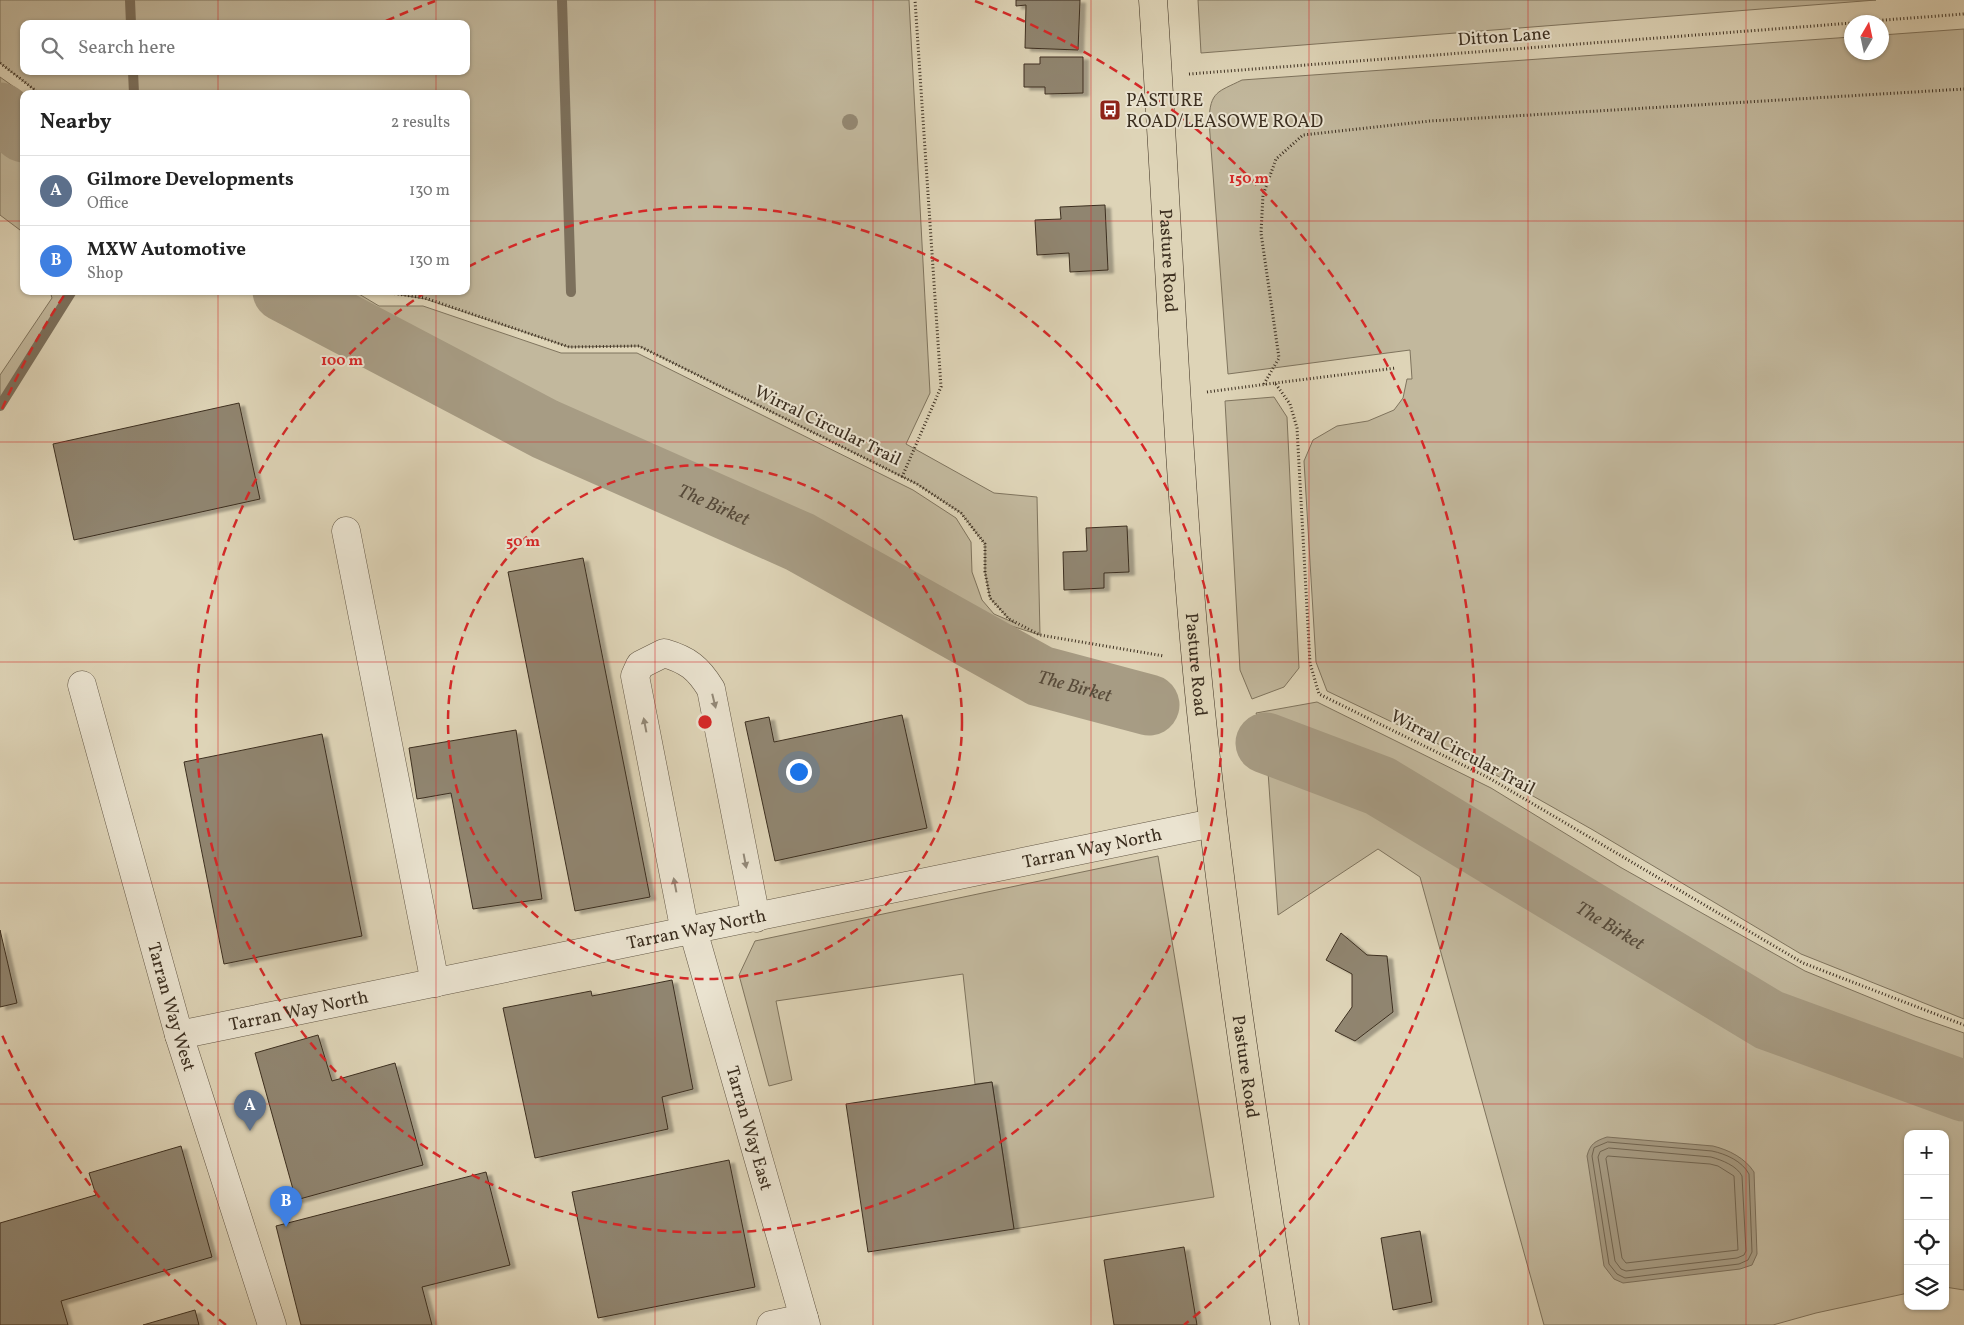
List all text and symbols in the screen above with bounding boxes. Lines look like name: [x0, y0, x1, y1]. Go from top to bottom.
north arrow: [1844, 15, 1889, 60]
search box: [20, 20, 470, 75]
street label: Ditton Lane: [1457, 22, 1551, 53]
icon: search: [38, 34, 66, 62]
text: Search here: [78, 35, 175, 61]
place label: PASTURE ROAD/LEASOWE ROAD: [1126, 89, 1323, 135]
bus stop icon: PASTURE ROAD/LEASOWE ROAD: [1098, 98, 1122, 122]
text: Nearby: [40, 108, 111, 137]
text: 2 results: [391, 112, 450, 134]
text: Gilmore Developments: [87, 167, 294, 193]
text: 150 m: [1229, 169, 1269, 190]
text: A: [50, 180, 62, 202]
text: 130 m: [409, 180, 450, 202]
text: Office: [87, 193, 129, 215]
street label: Pasture Road: [1152, 208, 1183, 313]
text: MXW Automotive: [87, 237, 246, 263]
text: B: [51, 250, 61, 272]
text: 130 m: [409, 250, 450, 272]
text: Shop: [87, 263, 123, 285]
text: 100 m: [321, 351, 364, 372]
street label: Wirral Circular Trail: [750, 380, 905, 473]
water label: The Birket: [673, 479, 754, 533]
text: 50 m: [506, 532, 540, 553]
street label: Pasture Road: [1178, 612, 1212, 718]
water label: The Birket: [1034, 665, 1115, 710]
one-way arrow: [710, 694, 718, 709]
street label: Wirral Circular Trail: [1385, 705, 1539, 802]
centre of rings: [696, 713, 714, 731]
one-way arrow: [640, 717, 648, 733]
your location: [786, 759, 812, 785]
street label: Tarran Way North: [1020, 823, 1165, 876]
one-way arrow: [741, 853, 749, 868]
one-way arrow: [671, 876, 679, 892]
water label: The Birket: [1570, 896, 1650, 958]
street label: Tarran Way North: [625, 904, 769, 957]
street label: Tarran Way West: [140, 940, 201, 1075]
street label: Tarran Way North: [227, 985, 371, 1038]
street label: Pasture Road: [1225, 1013, 1264, 1120]
street label: Tarran Way East: [719, 1063, 778, 1194]
pin: A: [234, 1090, 266, 1131]
map controls: [1904, 1130, 1949, 1310]
button: +: [1904, 1130, 1949, 1175]
button: −: [1904, 1175, 1949, 1220]
pin: B: [270, 1186, 302, 1227]
button: locate: [1904, 1220, 1949, 1265]
button: layers: [1904, 1265, 1949, 1310]

